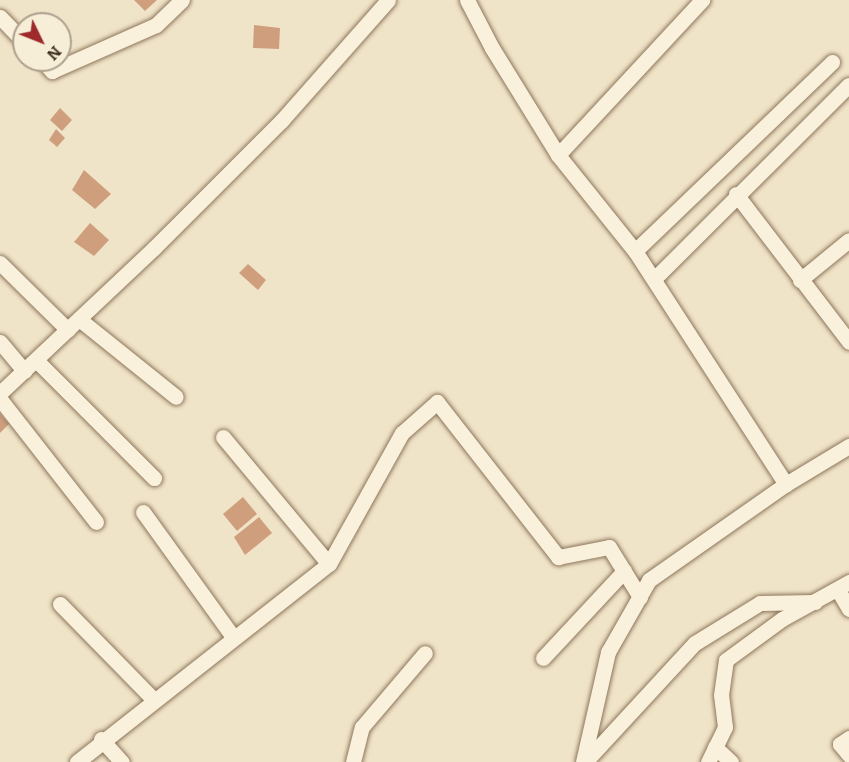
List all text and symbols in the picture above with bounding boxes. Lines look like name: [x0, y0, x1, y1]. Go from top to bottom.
north arrow: [12, 12, 72, 72]
text: N: [43, 42, 65, 64]

